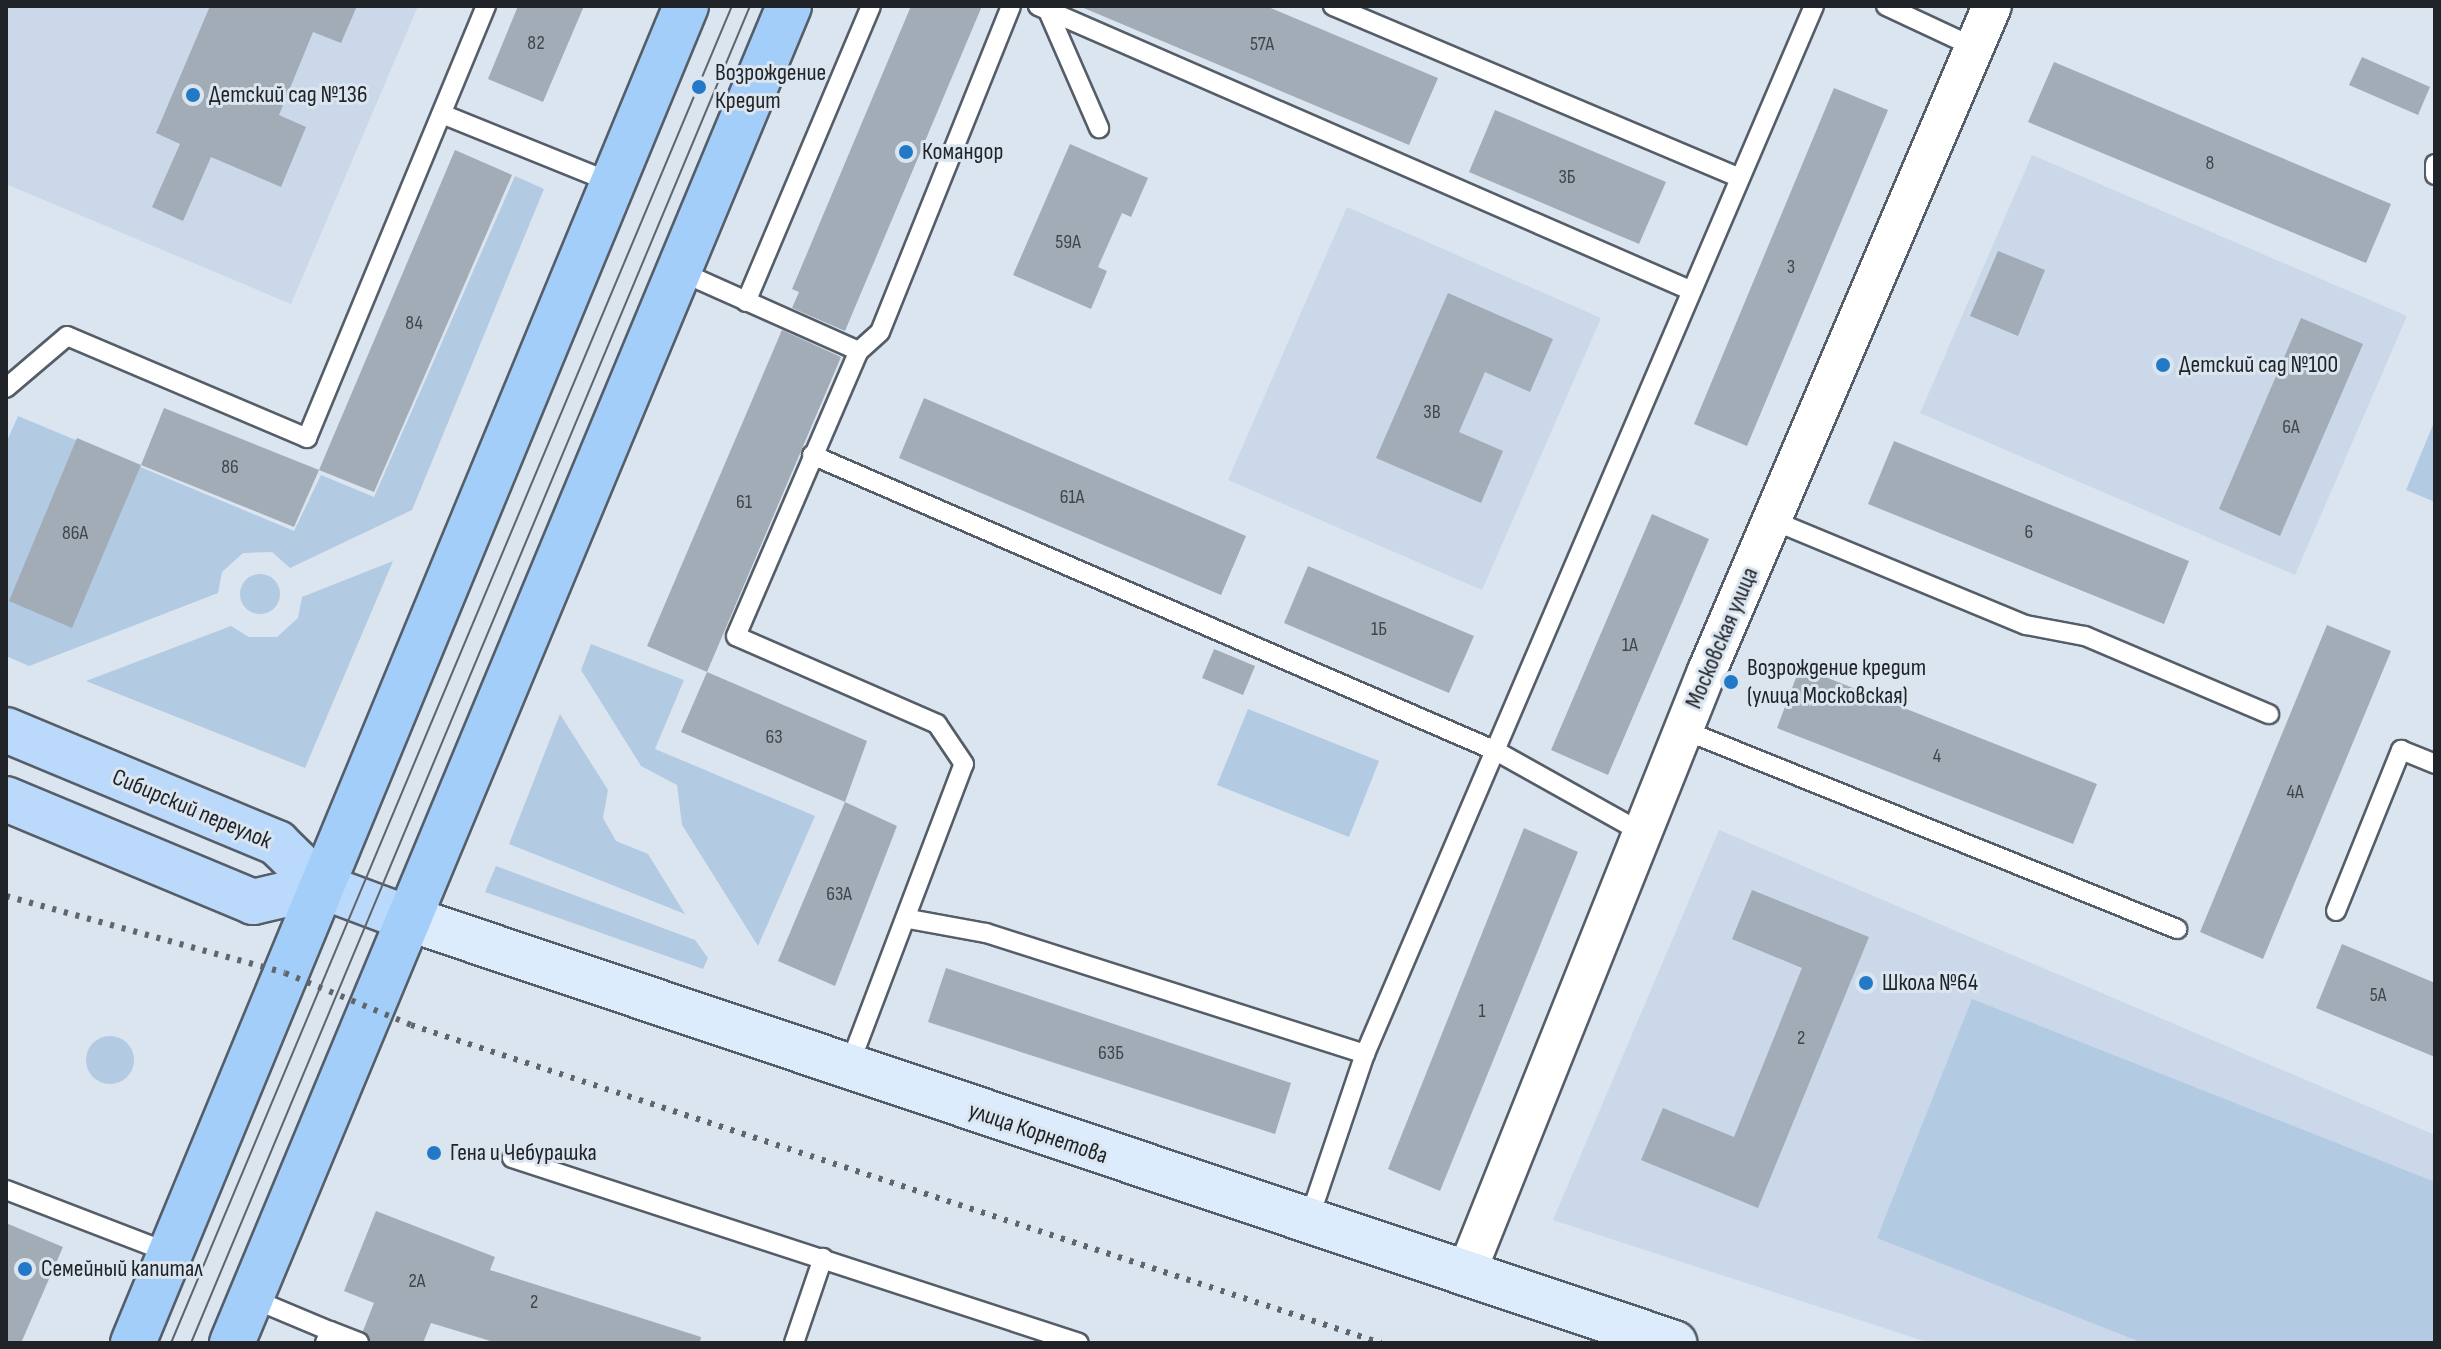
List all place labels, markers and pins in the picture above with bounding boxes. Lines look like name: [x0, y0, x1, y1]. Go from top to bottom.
place label: Возрождение Кредит: [715, 59, 826, 115]
marker: Возрождение Кредит: [690, 78, 708, 96]
place label: Детский сад №136: [209, 81, 367, 109]
marker: Детский сад №136: [184, 86, 202, 104]
place label: Командор: [922, 138, 1003, 166]
marker: Командор: [897, 143, 915, 161]
place label: Детский сад №100: [2179, 351, 2338, 379]
marker: Детский сад №100: [2154, 356, 2172, 374]
place label: Возрождение кредит (улица Московская): [1747, 654, 1926, 710]
marker: Возрождение кредит (улица Московская): [1722, 673, 1740, 691]
place label: Школа №64: [1882, 969, 1978, 997]
marker: Школа №64: [1857, 974, 1875, 992]
place label: Гена и Чебурашка: [450, 1139, 597, 1167]
marker: Гена и Чебурашка: [425, 1144, 443, 1162]
place label: Семейный капитал: [41, 1255, 203, 1283]
marker: Семейный капитал: [16, 1260, 34, 1278]

